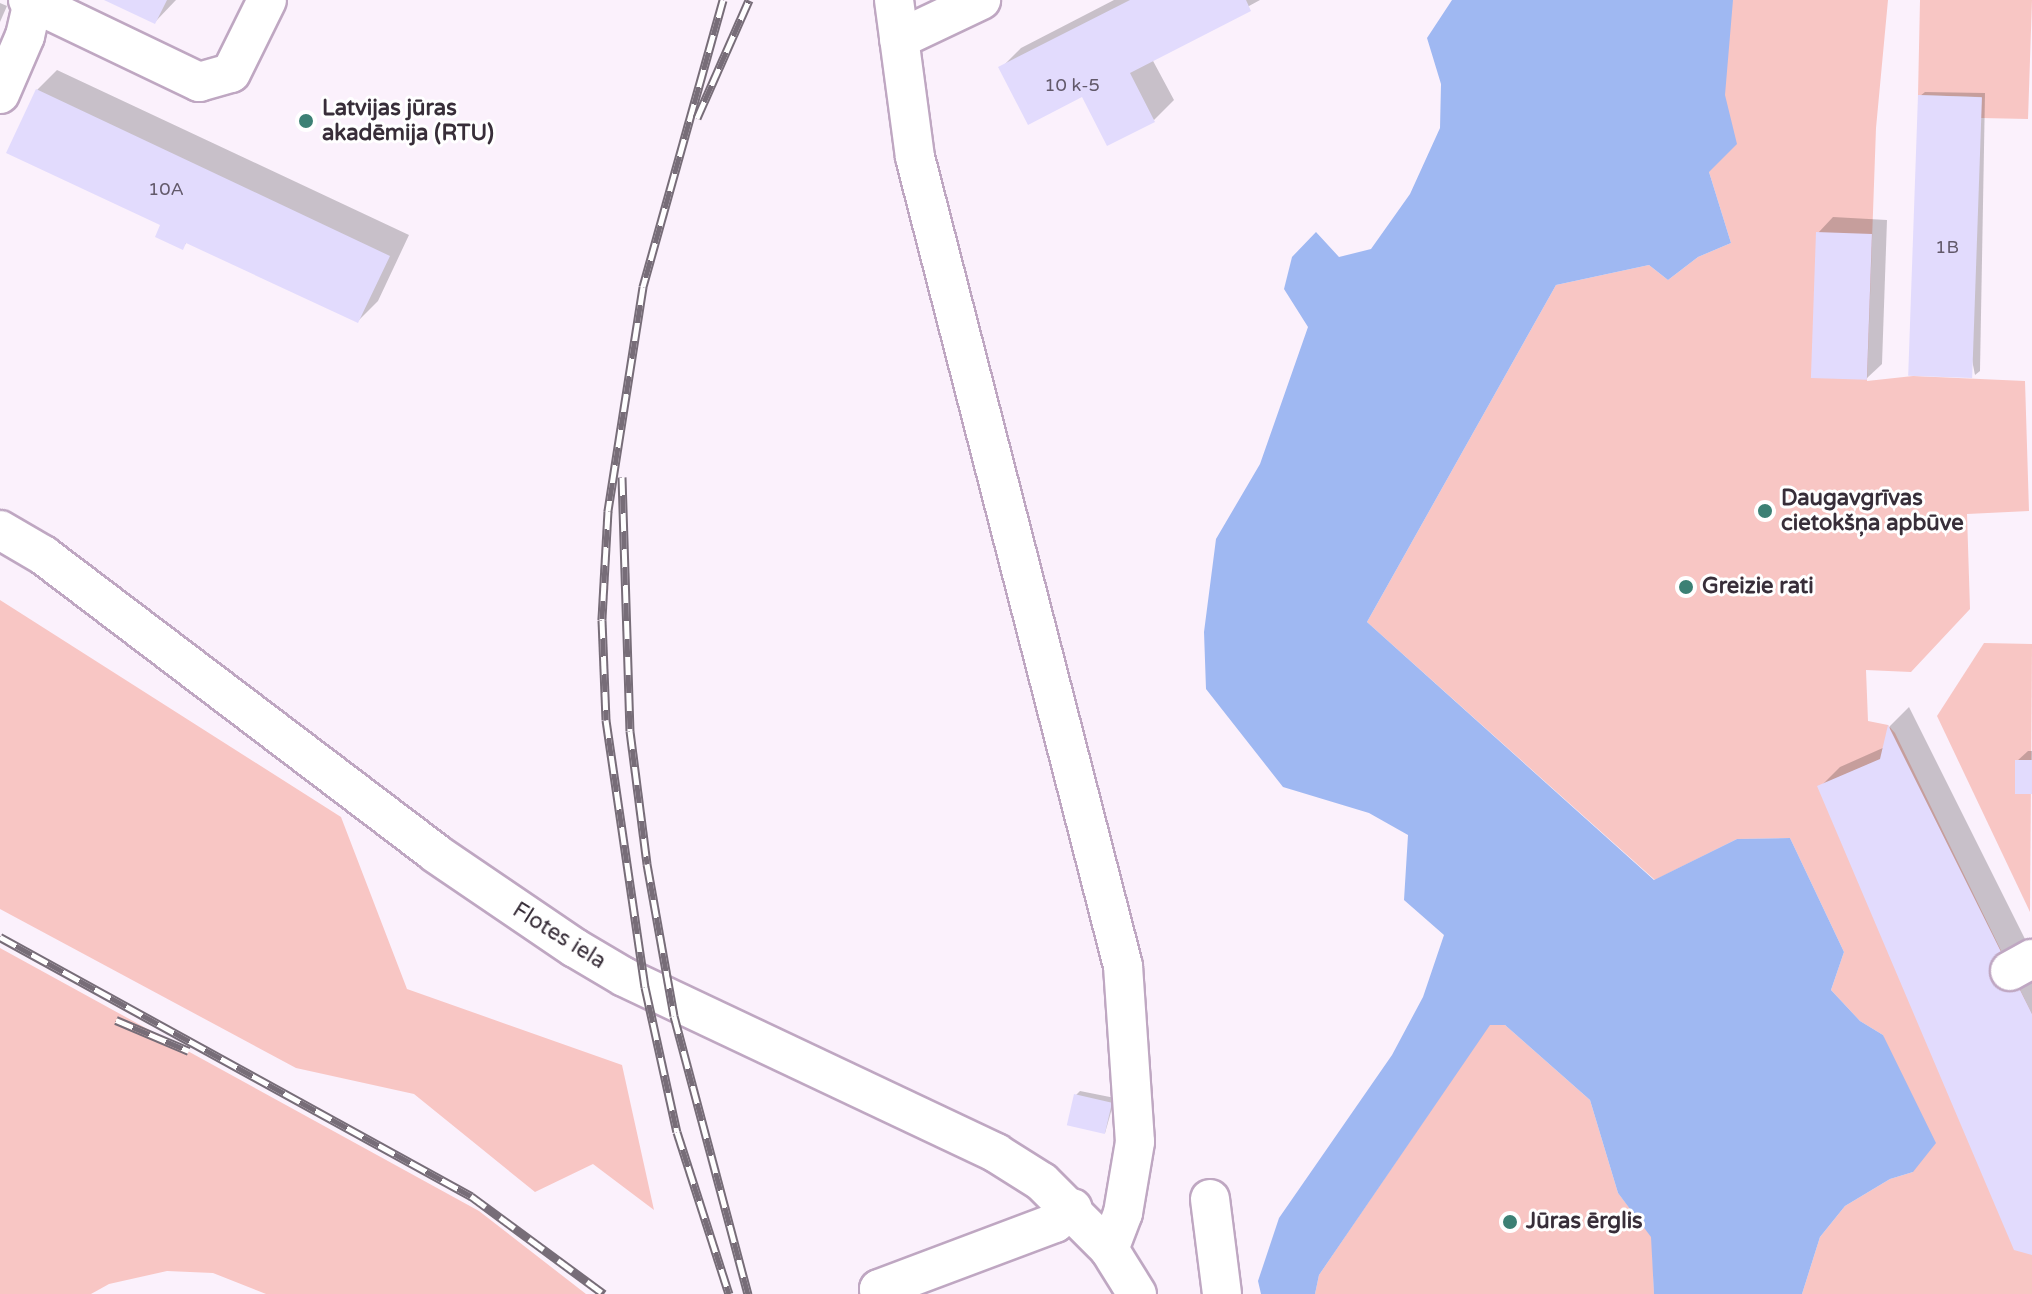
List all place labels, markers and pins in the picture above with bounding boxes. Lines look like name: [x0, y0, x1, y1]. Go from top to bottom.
place label: Latvijas jūras akadēmija (RTU): [322, 95, 494, 146]
marker: Latvijas jūras akadēmija (RTU): [297, 112, 315, 130]
place label: Daugavgrīvas cietokšņa apbūve: [1781, 485, 1964, 536]
marker: Daugavgrīvas cietokšņa apbūve: [1756, 502, 1774, 520]
place label: Greizie rati: [1702, 574, 1814, 600]
marker: Greizie rati: [1677, 578, 1695, 596]
place label: Jūras ērglis: [1526, 1209, 1643, 1235]
marker: Jūras ērglis: [1501, 1213, 1519, 1231]

